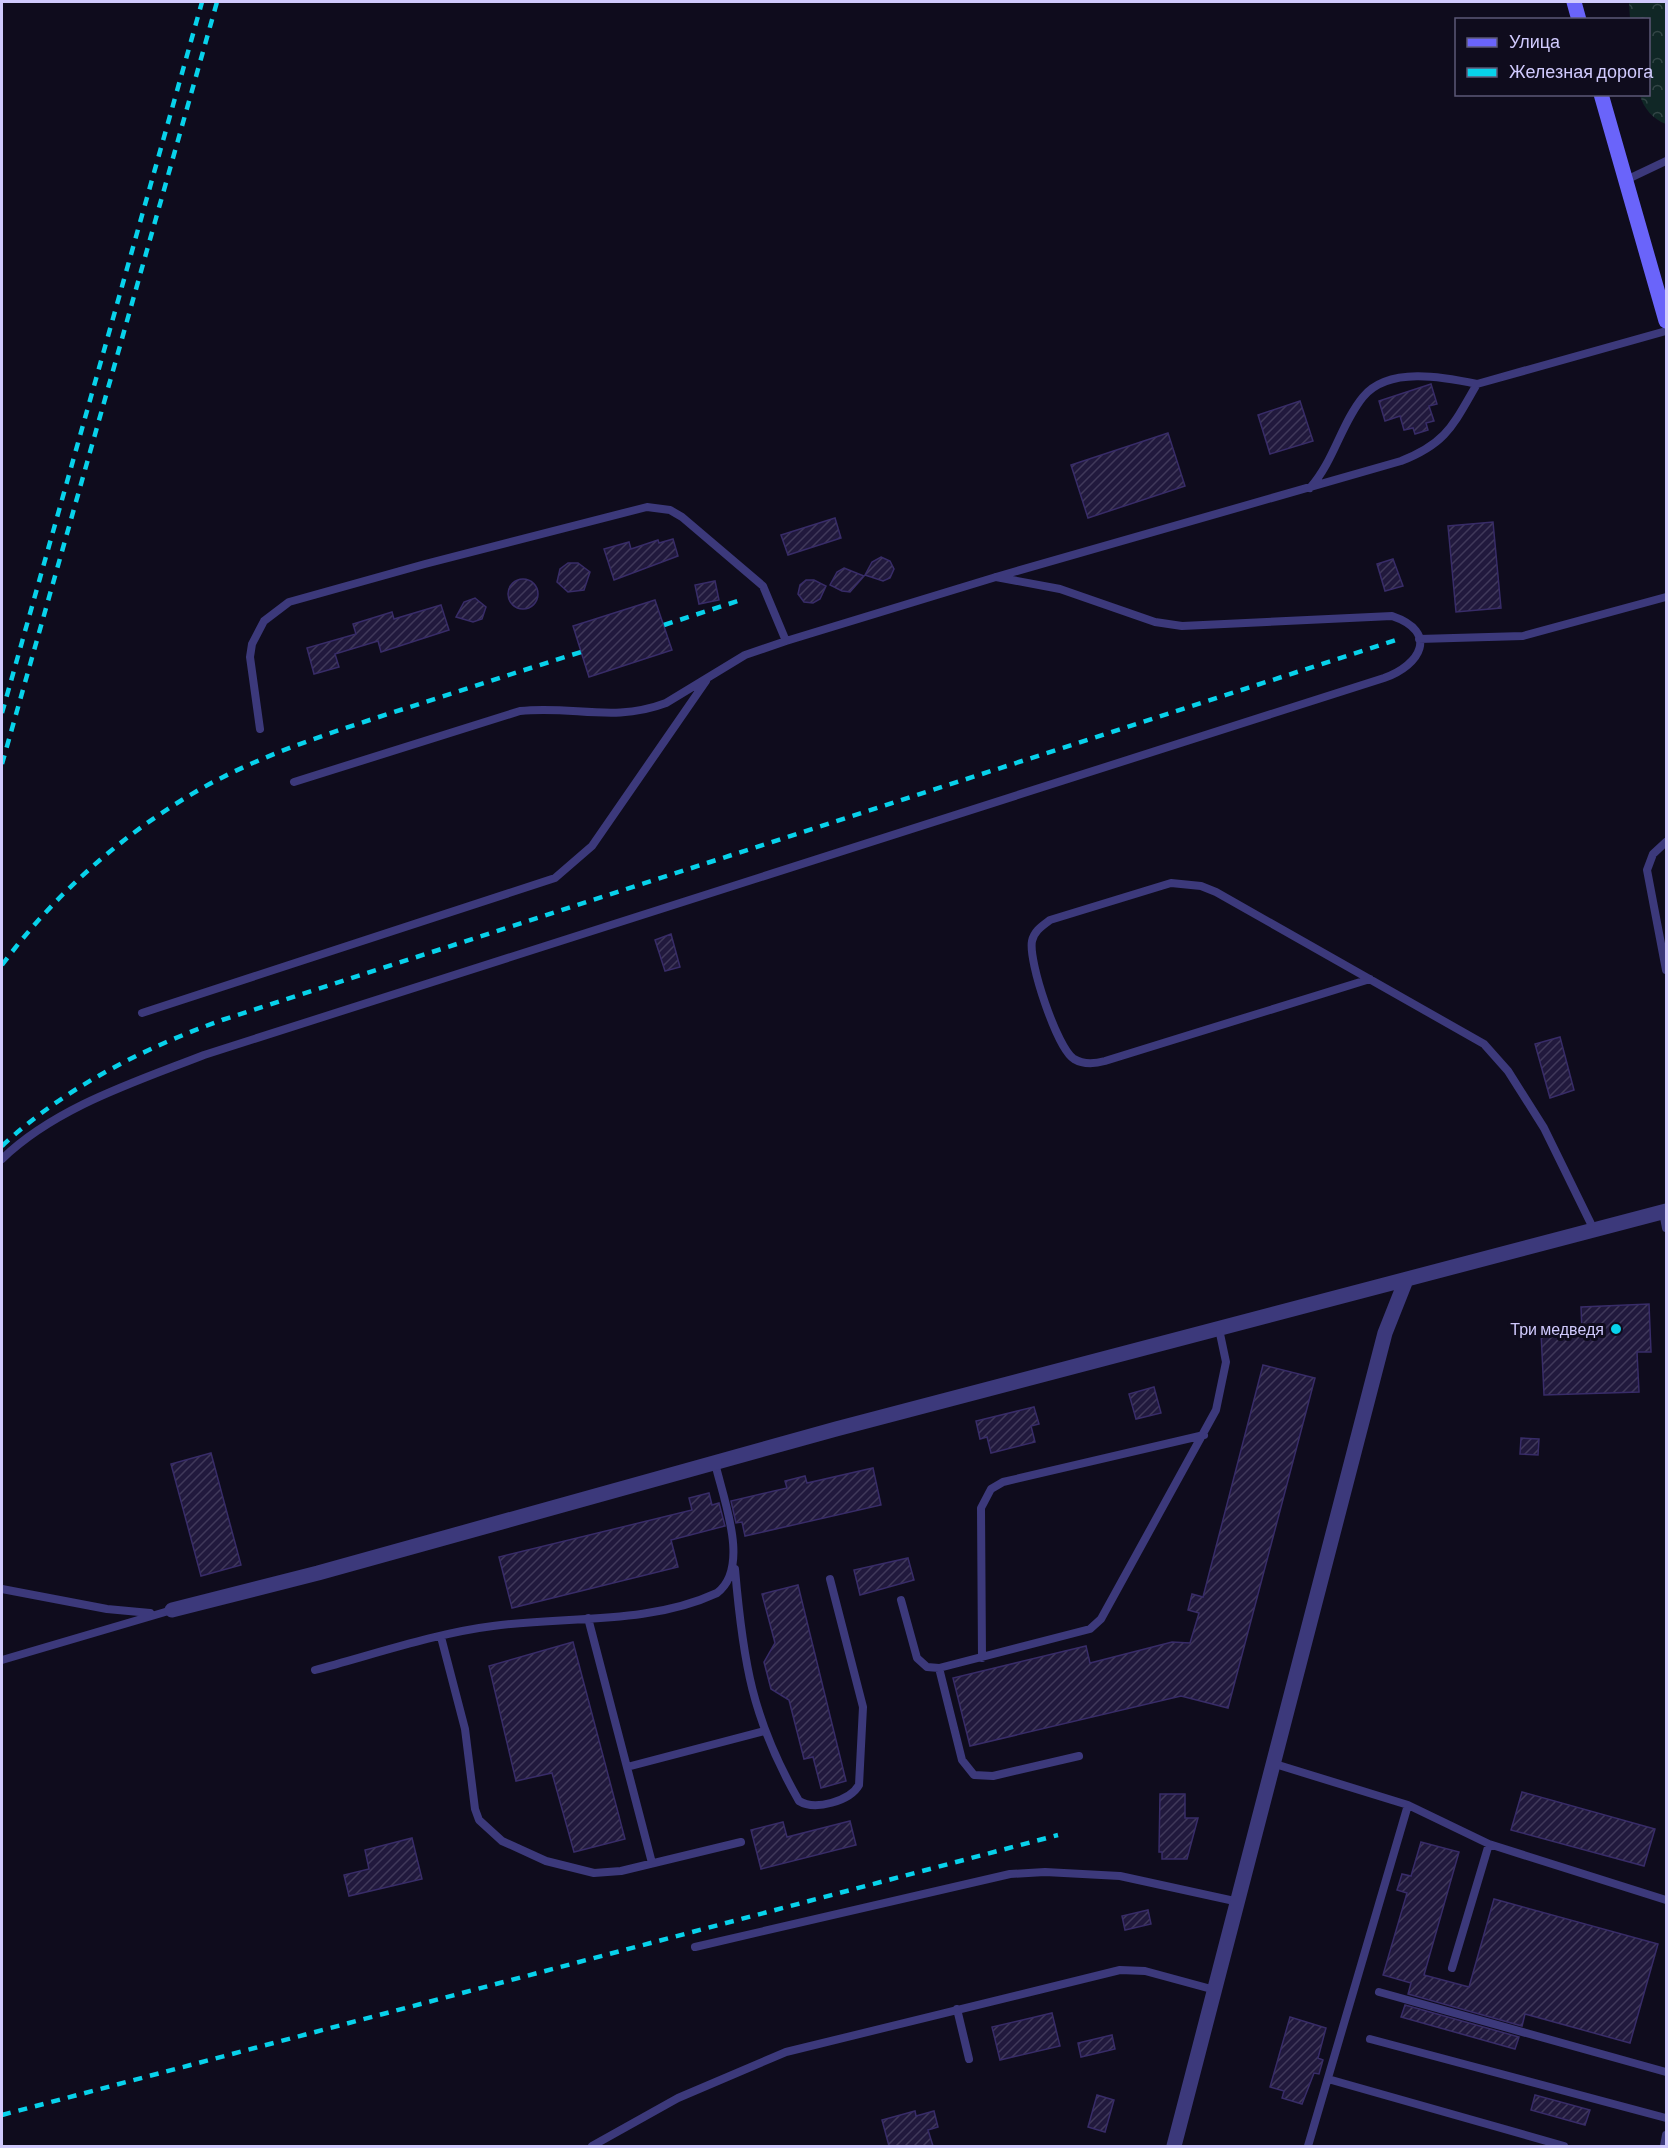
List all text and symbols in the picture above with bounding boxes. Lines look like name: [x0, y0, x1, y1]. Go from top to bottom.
legend: [1455, 18, 1650, 96]
text: Улица: [1509, 30, 1561, 52]
text: Железная дорога: [1509, 60, 1654, 82]
place label: Три медведя: [1510, 1319, 1604, 1338]
marker: Три медведя: [1609, 1322, 1623, 1336]

